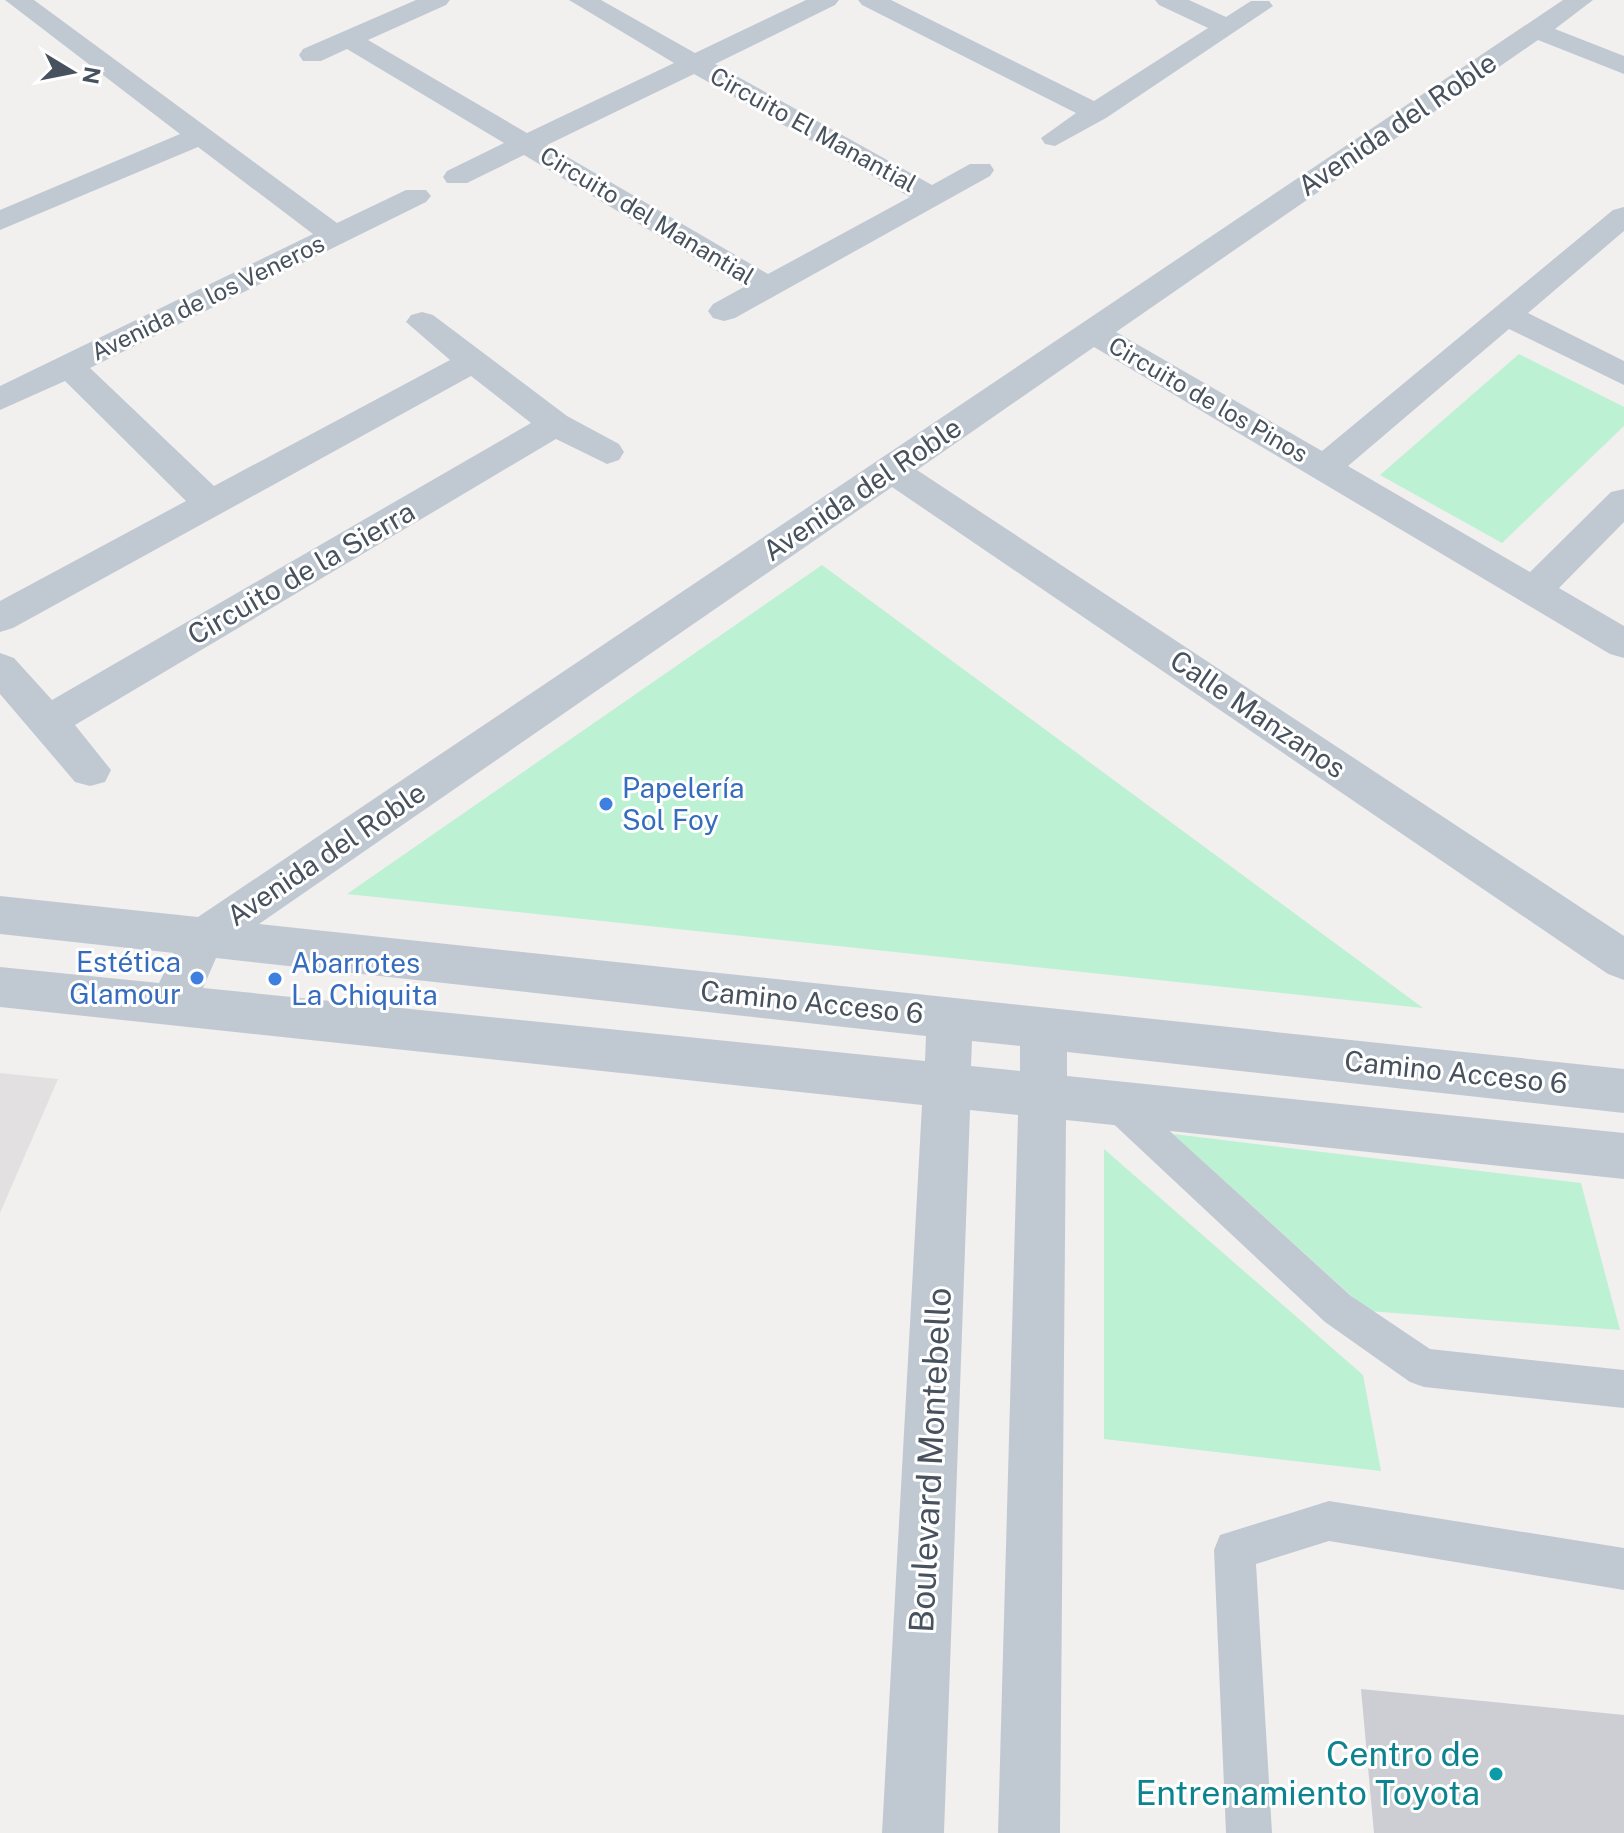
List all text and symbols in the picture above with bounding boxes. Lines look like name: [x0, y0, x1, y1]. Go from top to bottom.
north arrow: [32, 32, 112, 112]
street label: Avenida del Roble: [1291, 45, 1502, 202]
street label: Circuito El Manantial: [705, 61, 921, 197]
text: N: [77, 65, 106, 86]
street label: Circuito del Manantial: [536, 140, 760, 290]
street label: Avenida de los Veneros: [86, 228, 329, 366]
street label: Circuito de los Pinos: [1104, 331, 1313, 468]
street label: Avenida del Roble: [756, 410, 967, 567]
street label: Circuito de la Sierra: [181, 494, 420, 651]
street label: Calle Manzanos: [1164, 643, 1352, 784]
place label: Papelería Sol Foy: [622, 771, 744, 836]
street label: Avenida del Roble: [220, 775, 431, 932]
marker: Papelería Sol Foy: [597, 795, 615, 813]
place label: Estética Glamour: [69, 945, 181, 1010]
place label: Abarrotes La Chiquita: [291, 946, 438, 1011]
marker: Estética Glamour: [188, 969, 206, 987]
marker: Abarrotes La Chiquita: [266, 970, 284, 988]
street label: Camino Acceso 6: [699, 973, 925, 1030]
street label: Camino Acceso 6: [1343, 1043, 1569, 1100]
street label: Boulevard Montebello: [901, 1286, 959, 1634]
place label: Centro de Entrenamiento Toyota: [1136, 1734, 1480, 1813]
marker: Centro de Entrenamiento Toyota: [1487, 1765, 1505, 1783]

